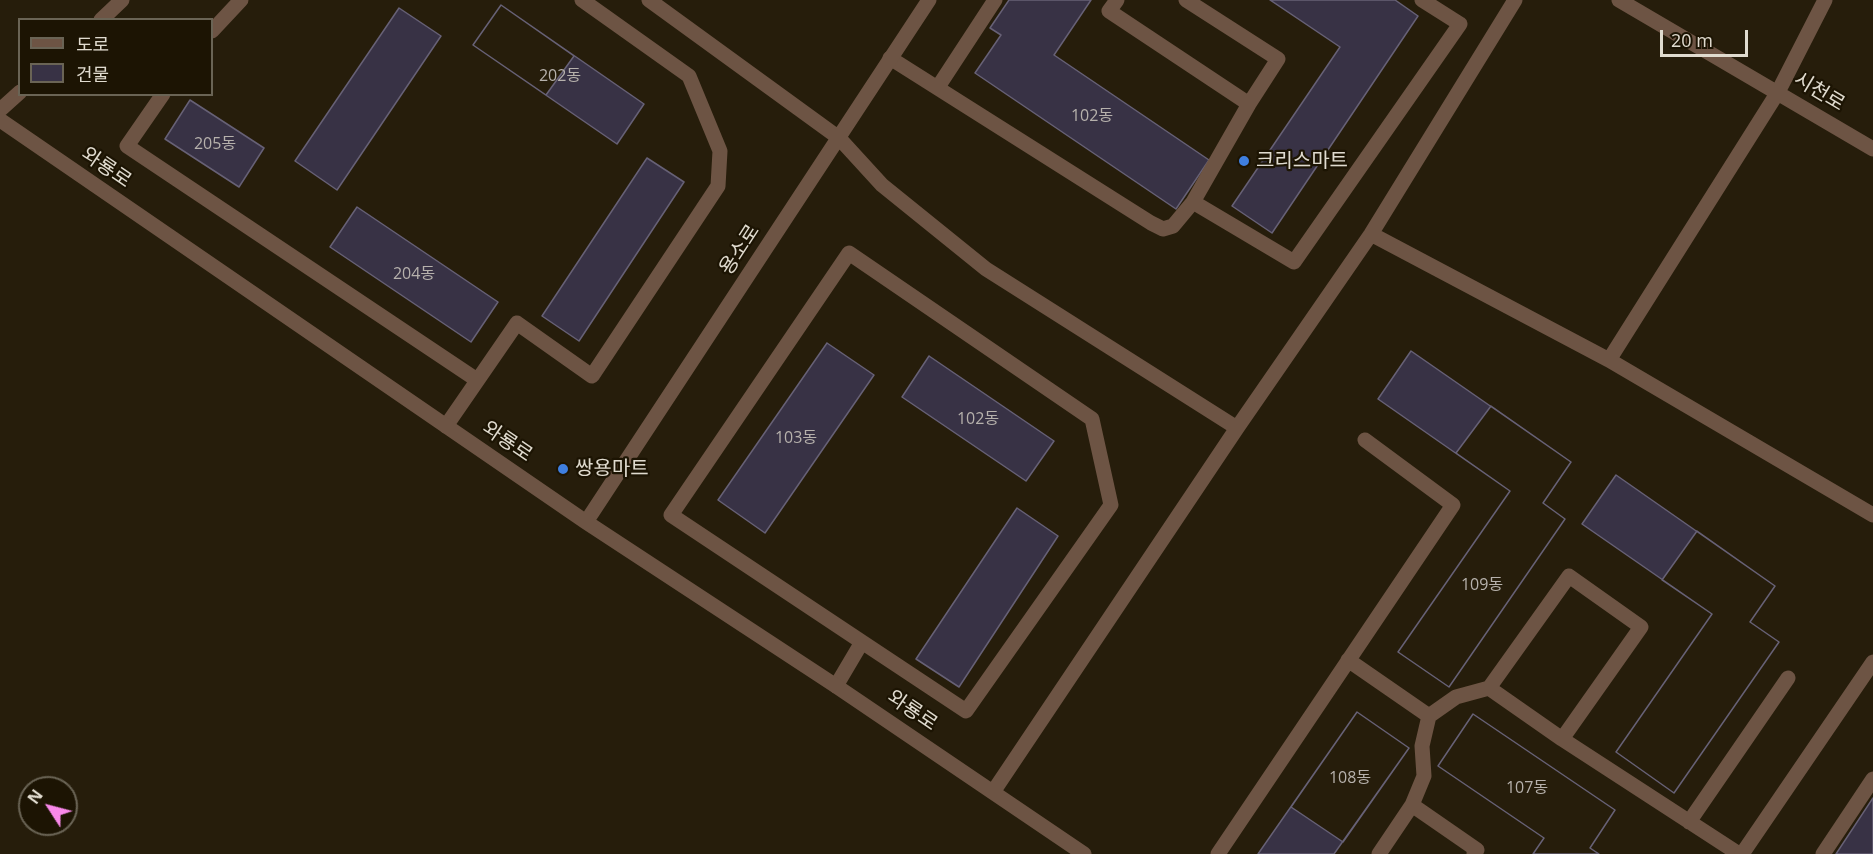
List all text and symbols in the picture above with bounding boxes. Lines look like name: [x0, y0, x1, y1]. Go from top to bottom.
legend: [18, 18, 213, 96]
scale bar: [1663, 18, 1752, 56]
text: 20 m: [1671, 28, 1713, 52]
text: 도로: [76, 32, 109, 56]
text: 건물: [76, 62, 109, 86]
house number: 202동: [539, 66, 581, 86]
street label: 시천로: [1789, 67, 1849, 117]
house number: 102동: [1071, 106, 1113, 126]
house number: 205동: [194, 134, 236, 154]
street label: 와룡로: [76, 143, 136, 193]
place label: 크리스마트: [1256, 149, 1348, 173]
marker: 크리스마트: [1237, 154, 1251, 168]
street label: 용소로: [715, 220, 765, 280]
house number: 204동: [393, 264, 435, 284]
house number: 102동: [957, 409, 999, 429]
street label: 와룡로: [477, 417, 537, 467]
house number: 103동: [775, 428, 817, 448]
place label: 쌍용마트: [575, 457, 649, 481]
marker: 쌍용마트: [556, 462, 570, 476]
house number: 109동: [1461, 575, 1503, 595]
street label: 와룡로: [882, 686, 942, 736]
house number: 108동: [1329, 768, 1371, 788]
north arrow: [18, 776, 78, 836]
house number: 107동: [1506, 778, 1548, 798]
text: N: [22, 785, 48, 808]

